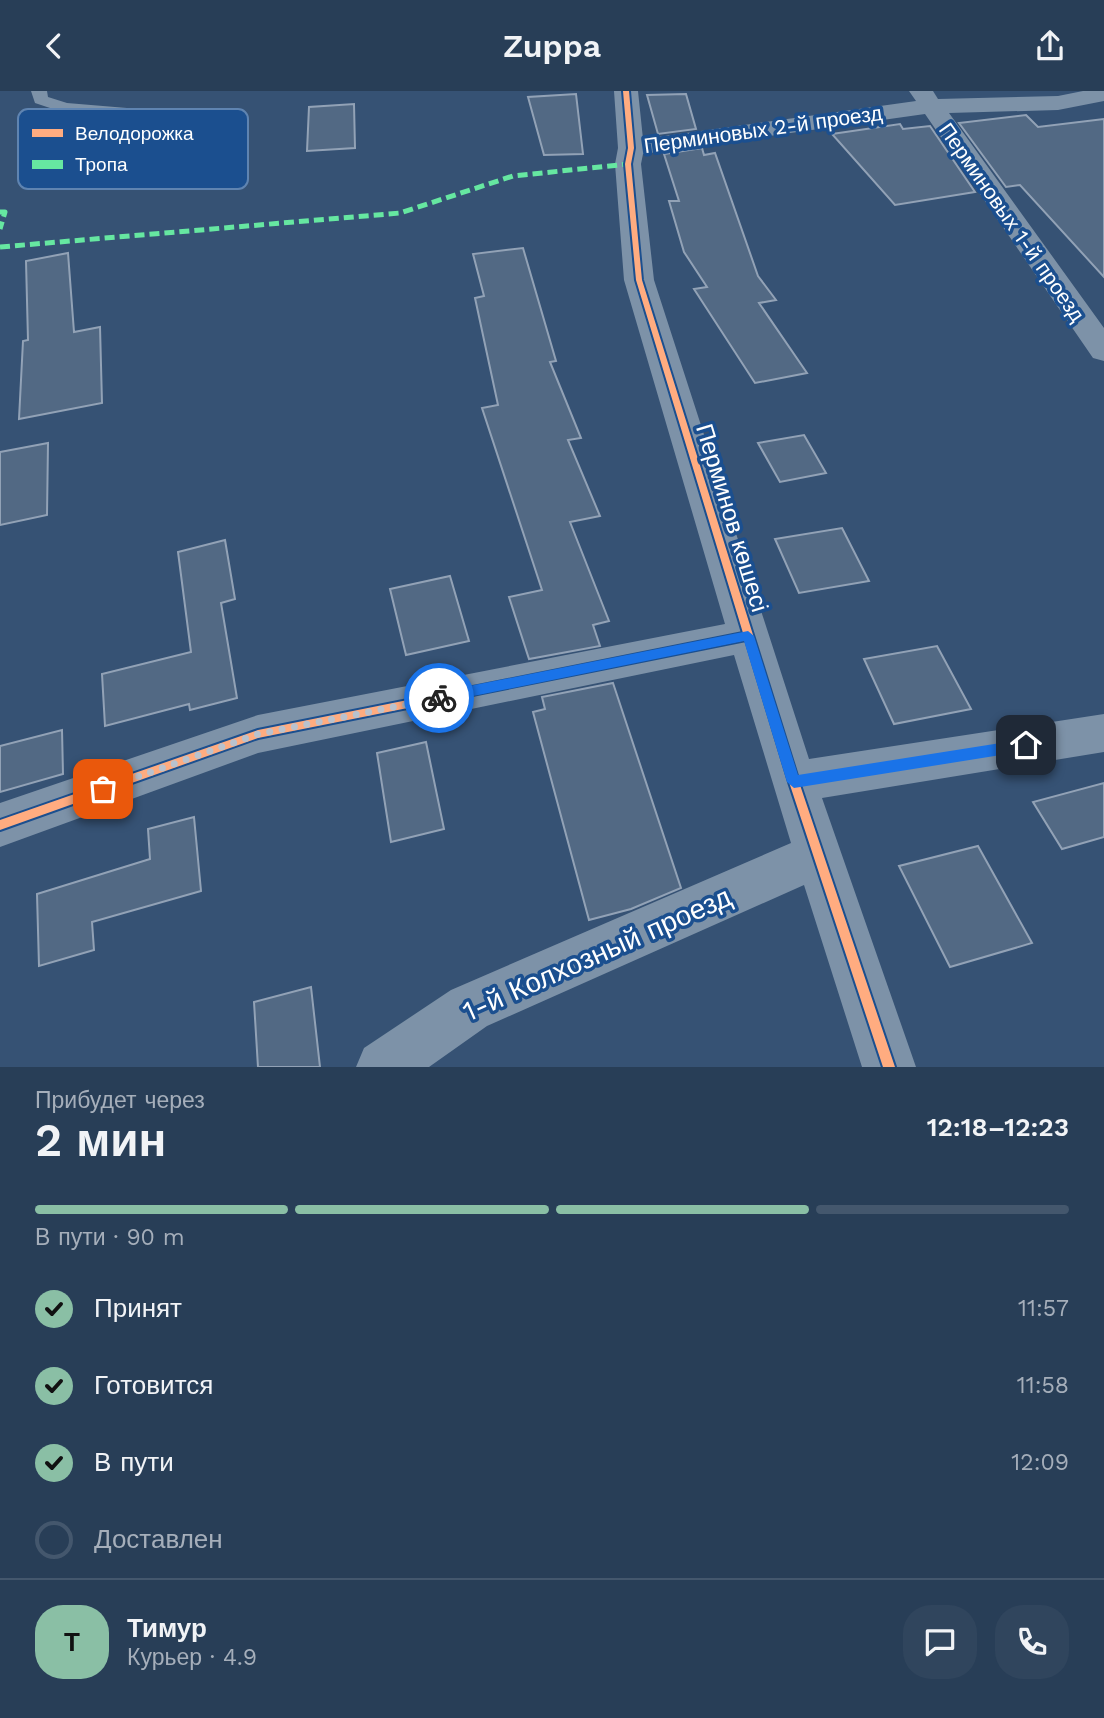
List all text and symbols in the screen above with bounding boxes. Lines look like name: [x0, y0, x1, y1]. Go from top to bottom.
icon: back: [35, 27, 73, 65]
text: Zuppa: [503, 27, 601, 65]
icon: share: [1031, 27, 1069, 65]
street label: Перминовых 2-й проезд: [642, 100, 884, 158]
legend: [18, 109, 248, 189]
street label: Перминовых 1-й проезд: [934, 118, 1090, 326]
text: Велодорожка: [75, 122, 194, 145]
text: Тропа: [75, 153, 128, 176]
street label: Перминов көшесі: [690, 421, 774, 615]
courier: [404, 663, 474, 733]
icon: bike: [420, 679, 458, 717]
pin: [996, 715, 1056, 775]
icon: home: [1007, 726, 1045, 764]
pin: [73, 759, 133, 819]
icon: bag: [84, 770, 122, 808]
street label: 1-й Колхозный проезд: [458, 880, 736, 1028]
text: Прибудет через: [35, 1087, 205, 1114]
text: 12:18–12:23: [927, 1112, 1069, 1142]
text: 2 мин: [35, 1113, 166, 1167]
text: В пути · 90 m: [35, 1224, 185, 1251]
icon: check: [35, 1290, 73, 1328]
text: Принят: [94, 1293, 182, 1323]
text: 11:57: [1018, 1295, 1069, 1322]
icon: check: [35, 1367, 73, 1405]
text: Готовится: [94, 1370, 213, 1400]
text: 11:58: [1017, 1372, 1069, 1399]
icon: check: [35, 1444, 73, 1482]
text: В пути: [94, 1447, 174, 1477]
text: 12:09: [1011, 1449, 1069, 1476]
text: Доставлен: [94, 1524, 223, 1554]
button: chat: [903, 1605, 977, 1679]
button: phone: [995, 1605, 1069, 1679]
text: Тимур: [127, 1613, 207, 1643]
text: Т: [64, 1627, 80, 1657]
text: Курьер · 4.9: [127, 1644, 257, 1671]

